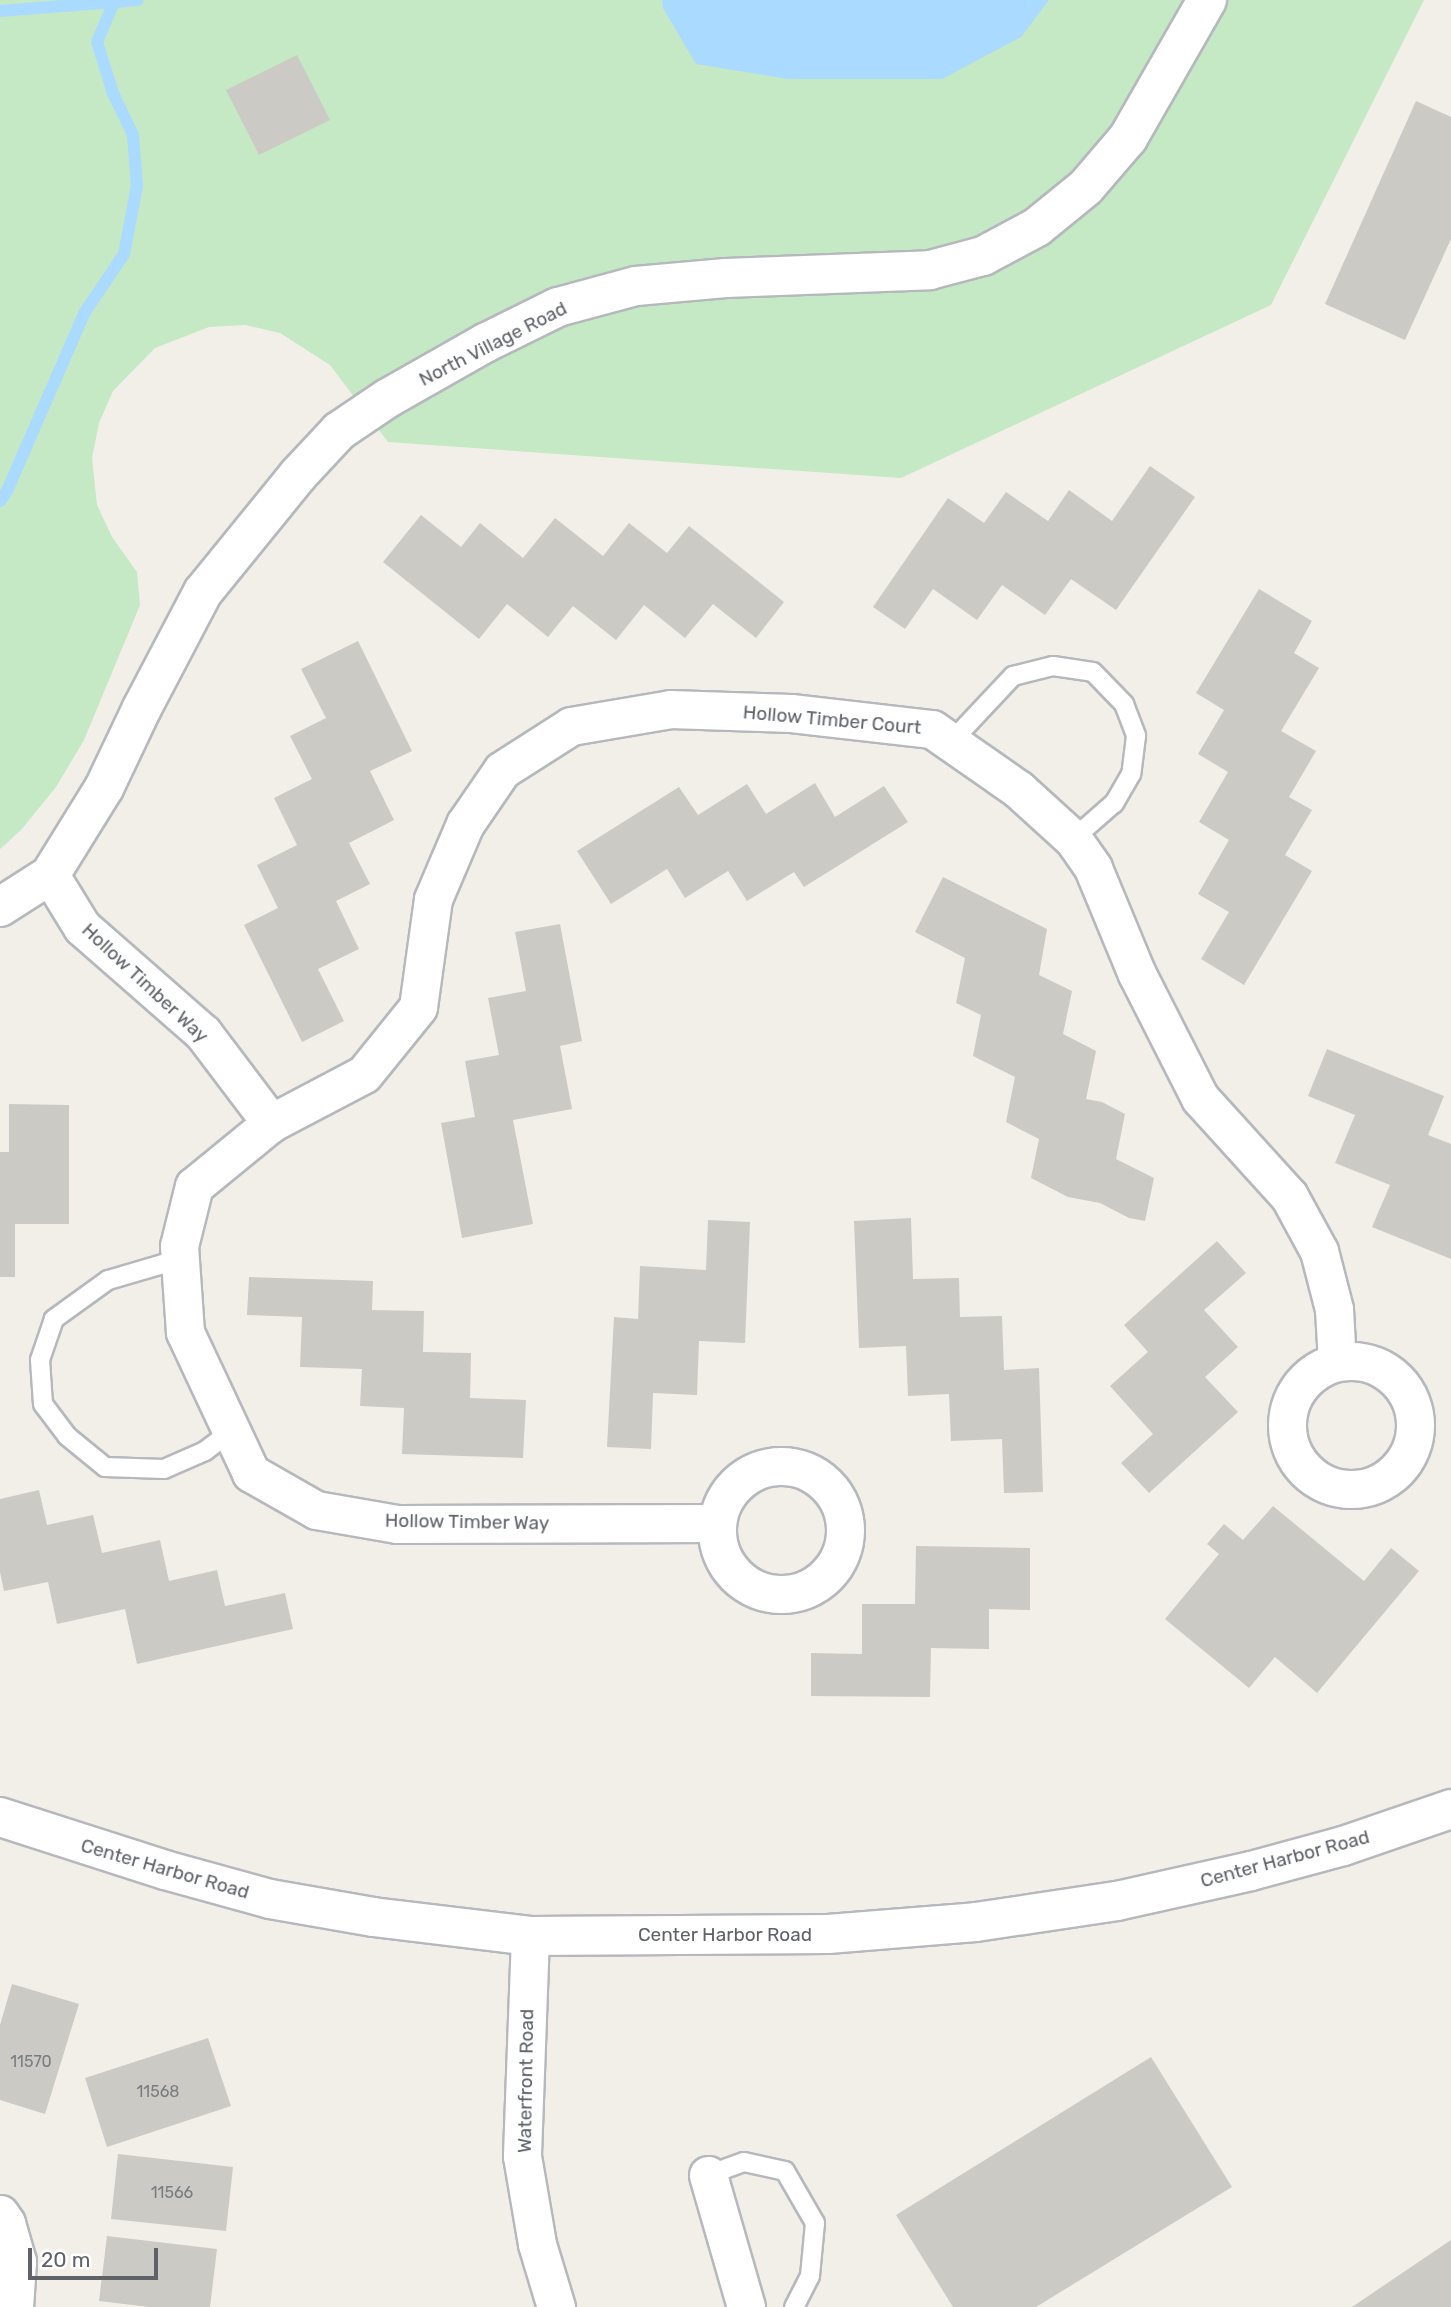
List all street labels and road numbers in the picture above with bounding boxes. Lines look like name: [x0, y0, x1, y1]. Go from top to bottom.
street label: North Village Road: [415, 297, 571, 391]
street label: Hollow Timber Court: [741, 701, 923, 739]
street label: Hollow Timber Way: [77, 918, 213, 1048]
street label: Hollow Timber Way: [384, 1509, 550, 1535]
street label: Center Harbor Road: [1198, 1825, 1372, 1893]
street label: Center Harbor Road: [78, 1834, 252, 1904]
street label: Center Harbor Road: [637, 1924, 813, 1946]
street label: Waterfront Road: [513, 2009, 539, 2153]

